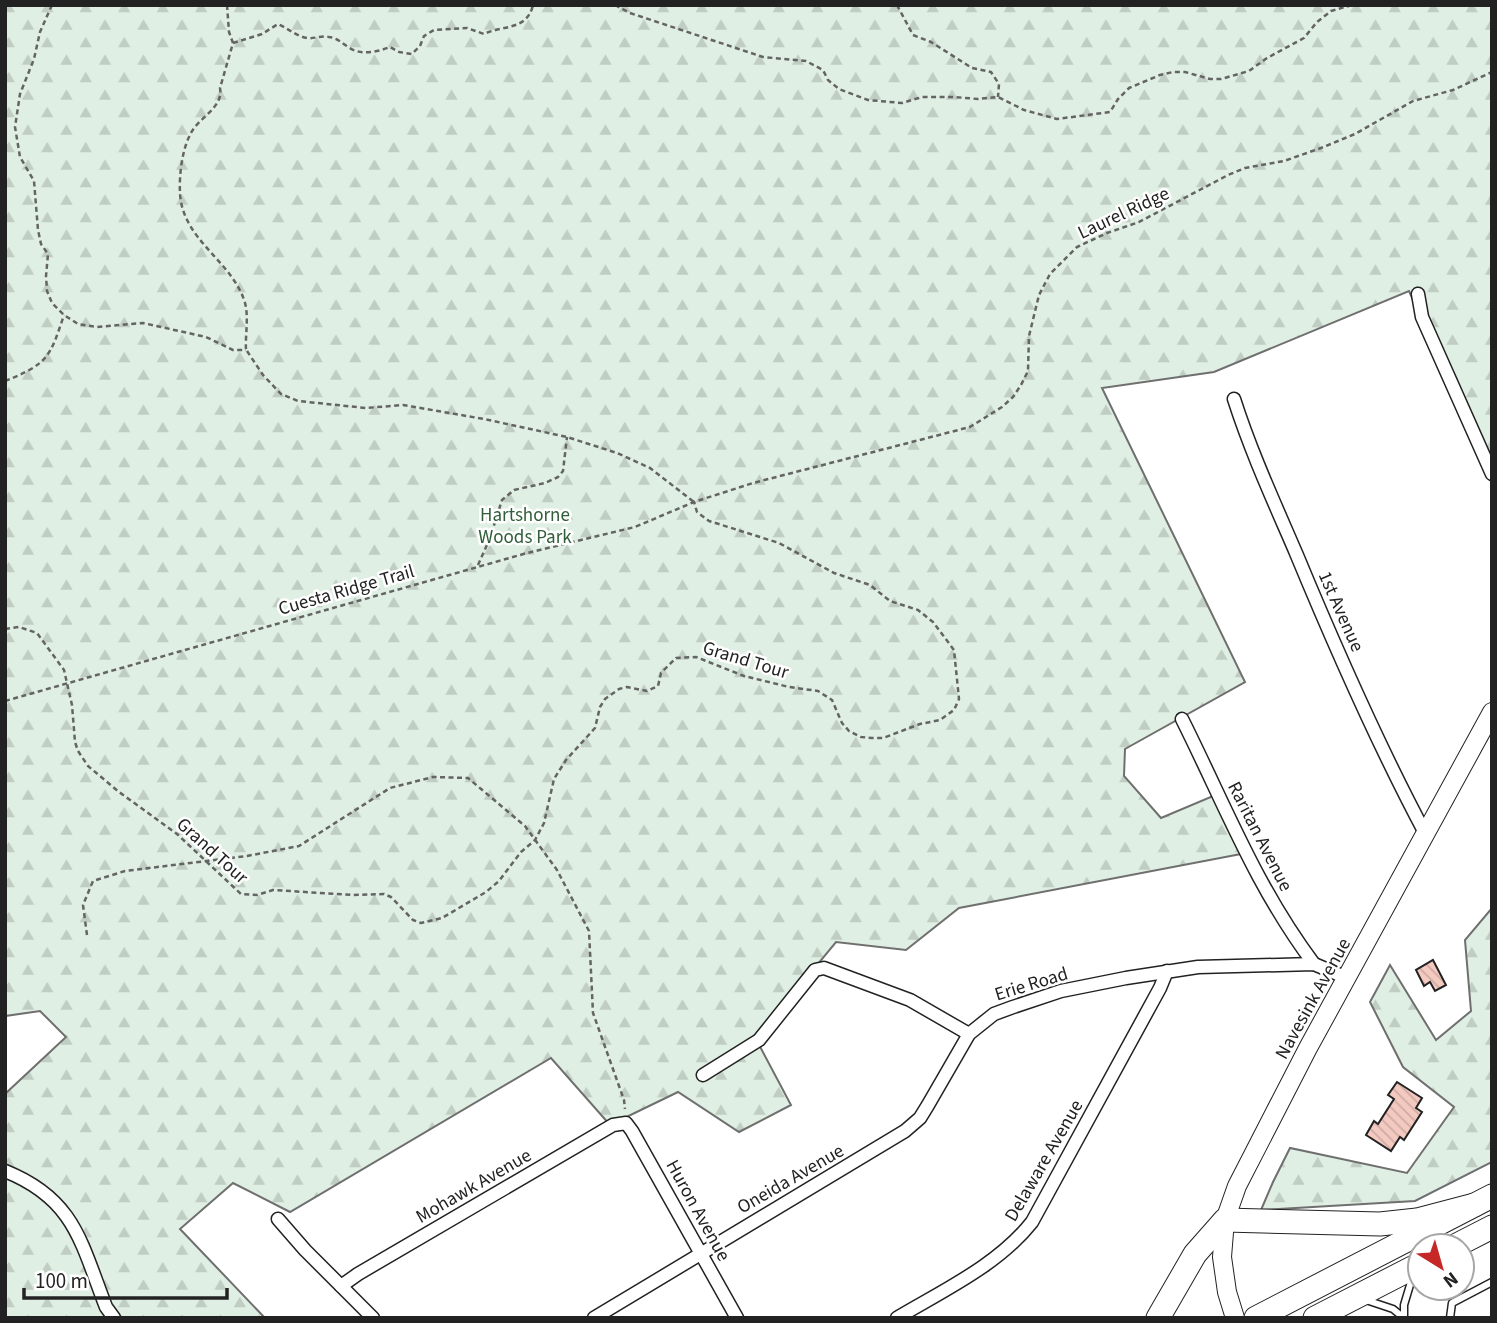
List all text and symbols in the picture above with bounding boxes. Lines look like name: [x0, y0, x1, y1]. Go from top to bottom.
street label: Laurel Ridge: [1073, 180, 1174, 246]
park label: Hartshorne Woods Park: [478, 502, 572, 551]
street label: Cuesta Ridge Trail: [275, 558, 418, 623]
street label: 1st Avenue: [1311, 567, 1370, 656]
street label: Grand Tour: [699, 635, 792, 686]
street label: Raritan Avenue: [1220, 777, 1299, 896]
street label: Grand Tour: [170, 812, 254, 891]
street label: Navesink Avenue: [1269, 933, 1358, 1064]
street label: Erie Road: [991, 961, 1071, 1008]
street label: Delaware Avenue: [998, 1095, 1090, 1227]
street label: Oneida Avenue: [732, 1138, 849, 1221]
street label: Mohawk Avenue: [411, 1142, 537, 1230]
street label: Huron Avenue: [659, 1155, 737, 1266]
north arrow: [1406, 1232, 1476, 1302]
scale bar: [24, 1256, 228, 1300]
text: N: [1437, 1265, 1464, 1294]
text: 100 m: [35, 1266, 88, 1296]

